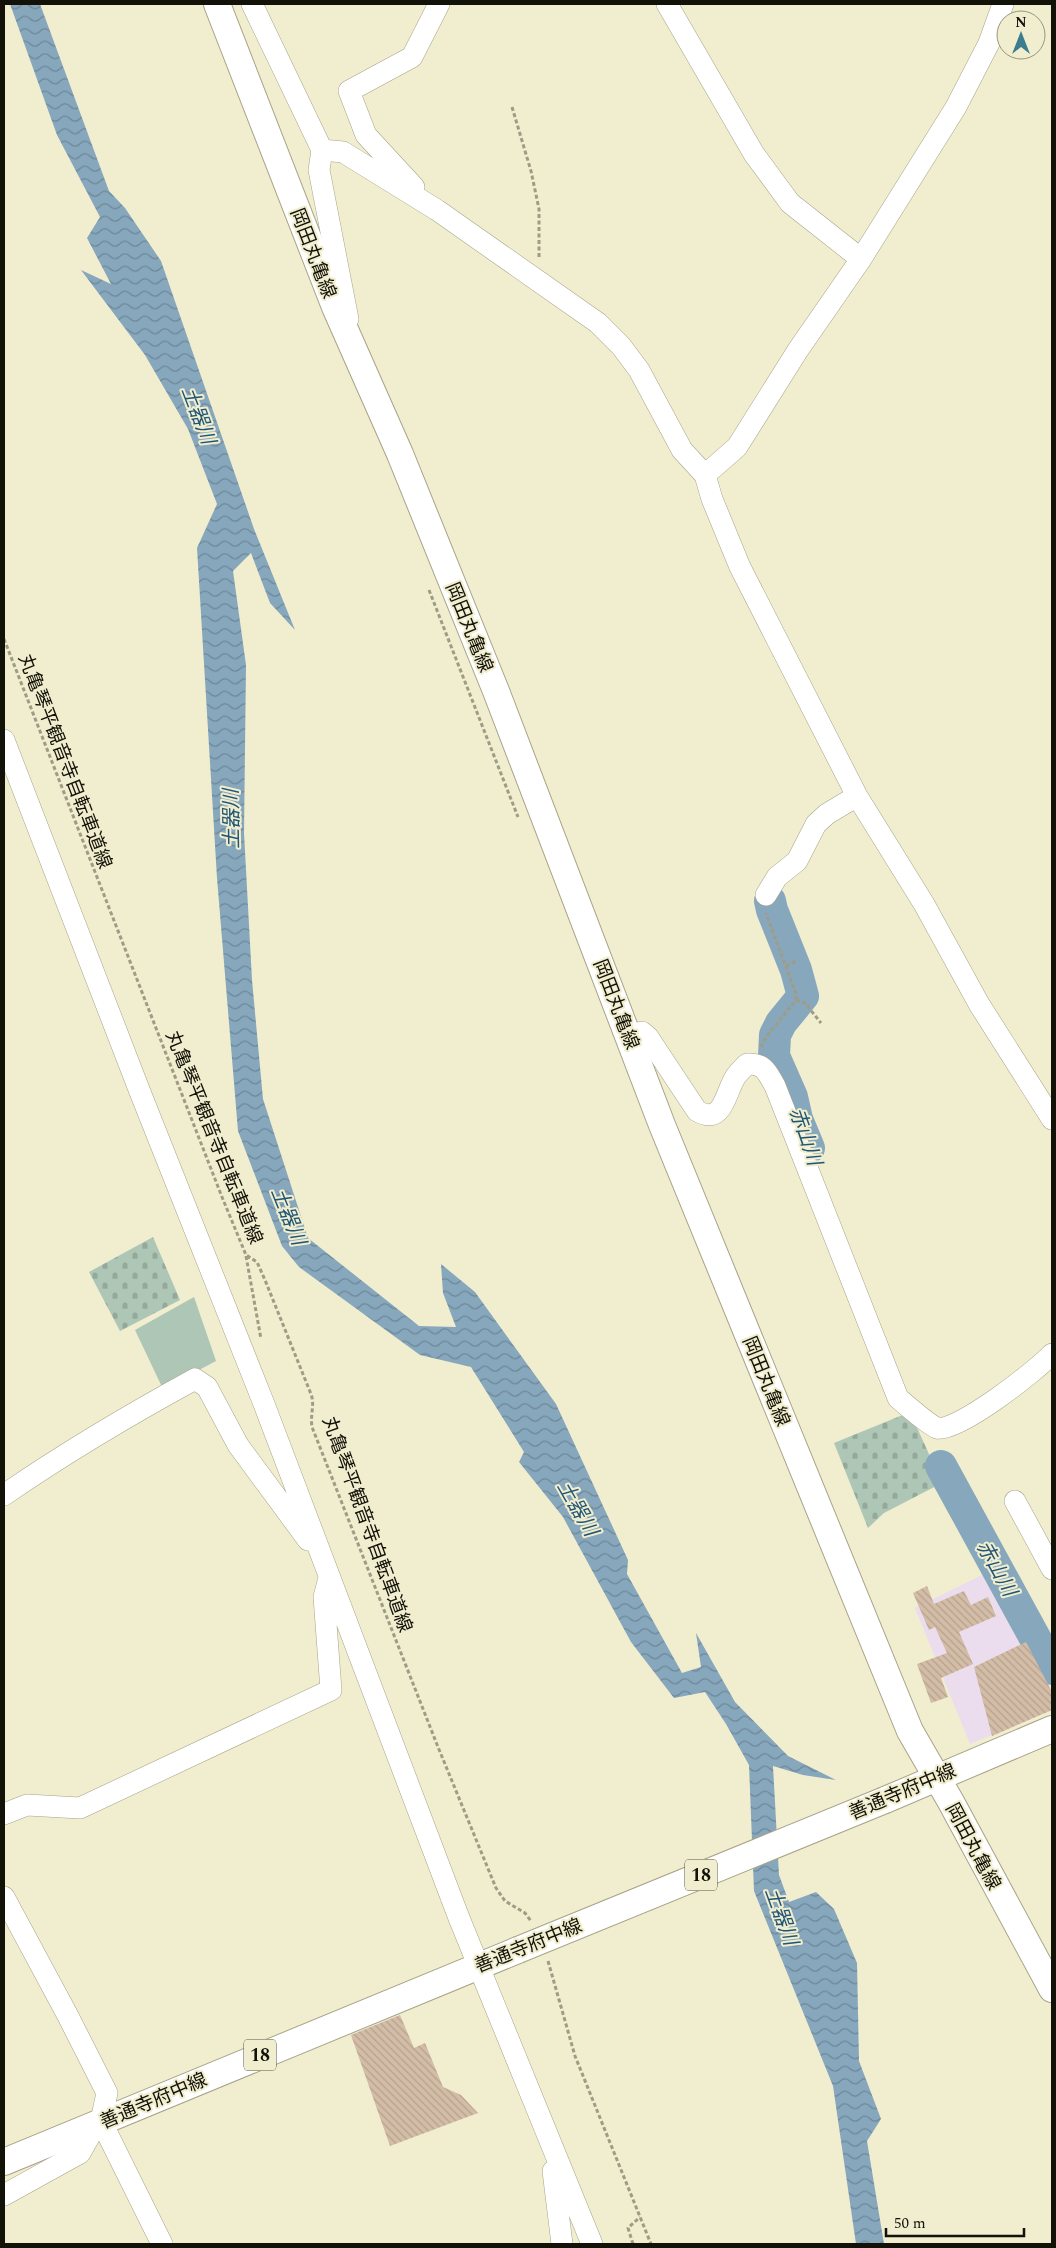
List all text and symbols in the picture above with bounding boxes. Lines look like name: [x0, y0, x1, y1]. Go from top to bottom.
north arrow: [996, 10, 1046, 60]
text: N: [1015, 12, 1027, 33]
street label: 岡田丸亀線: [282, 204, 343, 303]
water label: 土器川: [173, 382, 224, 451]
street label: 岡田丸亀線: [437, 578, 500, 677]
street label: 丸亀琴平観音寺自転車道線: [10, 650, 119, 873]
water label: 土器川: [216, 787, 248, 849]
street label: 岡田丸亀線: [585, 955, 646, 1054]
street label: 丸亀琴平観音寺自転車道線: [157, 1026, 270, 1249]
water label: 赤山川: [781, 1103, 830, 1171]
water label: 土器川: [263, 1183, 314, 1252]
street label: 岡田丸亀線: [734, 1332, 797, 1431]
street label: 丸亀琴平観音寺自転車道線: [314, 1412, 419, 1637]
water label: 土器川: [549, 1475, 606, 1544]
water label: 赤山川: [968, 1535, 1025, 1604]
street label: 善通寺府中線: [844, 1757, 961, 1828]
street label: 岡田丸亀線: [938, 1798, 1008, 1895]
road number: 18: [685, 1860, 717, 1890]
water label: 土器川: [757, 1883, 806, 1952]
street label: 善通寺府中線: [470, 1912, 587, 1981]
road number: 18: [244, 2040, 276, 2070]
street label: 善通寺府中線: [95, 2066, 212, 2137]
scale bar: [886, 2206, 1024, 2238]
text: 50 m: [894, 2212, 926, 2235]

